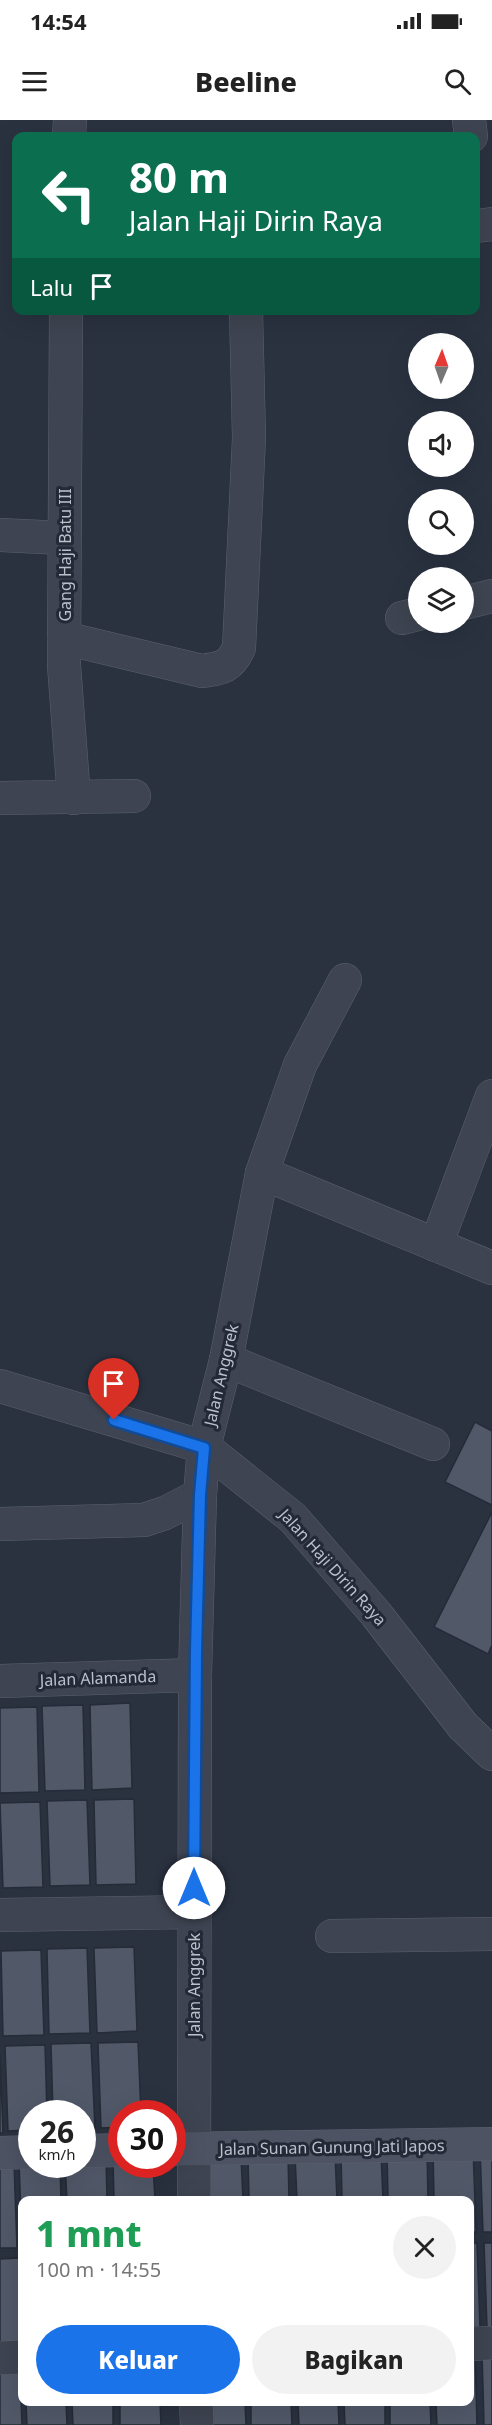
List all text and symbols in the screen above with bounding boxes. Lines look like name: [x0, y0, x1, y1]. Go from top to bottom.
text: 14:54: [30, 6, 87, 36]
text: Beeline: [195, 63, 297, 100]
icon: menu: [18, 65, 51, 98]
icon: search: [441, 65, 474, 98]
text: 80 m: [129, 148, 229, 205]
icon: left: [30, 156, 108, 234]
text: Jalan Haji Dirin Raya: [129, 202, 383, 239]
icon: arrive: [85, 270, 118, 303]
text: Lalu: [30, 272, 73, 302]
north arrow: [408, 333, 474, 399]
map controls: [408, 333, 474, 633]
button: sound: [408, 411, 474, 477]
street label: Gang Haji Batu III: [54, 488, 76, 622]
button: search: [408, 489, 474, 555]
button: layers: [408, 567, 474, 633]
street label: Jalan Anggrek: [198, 1321, 244, 1430]
pin: [88, 1358, 139, 1420]
icon: arrive: [97, 1367, 130, 1400]
street label: Jalan Haji Dirin Raya: [273, 1502, 391, 1630]
street label: Jalan Alamanda: [37, 1665, 157, 1691]
position arrow: [162, 1856, 226, 1920]
street label: Jalan Anggrek: [183, 1932, 205, 2039]
speed limit sign: 30: [108, 2100, 186, 2178]
text: 26: [40, 2111, 74, 2152]
street label: Jalan Sunan Gunung Jati Japos: [217, 2134, 445, 2160]
text: km/h: [39, 2144, 75, 2164]
text: 1 mnt: [36, 2209, 141, 2258]
button: close: [393, 2216, 456, 2279]
text: 100 m · 14:55: [36, 2256, 161, 2283]
button: Keluar: [36, 2325, 240, 2394]
button: Bagikan: [252, 2325, 456, 2394]

